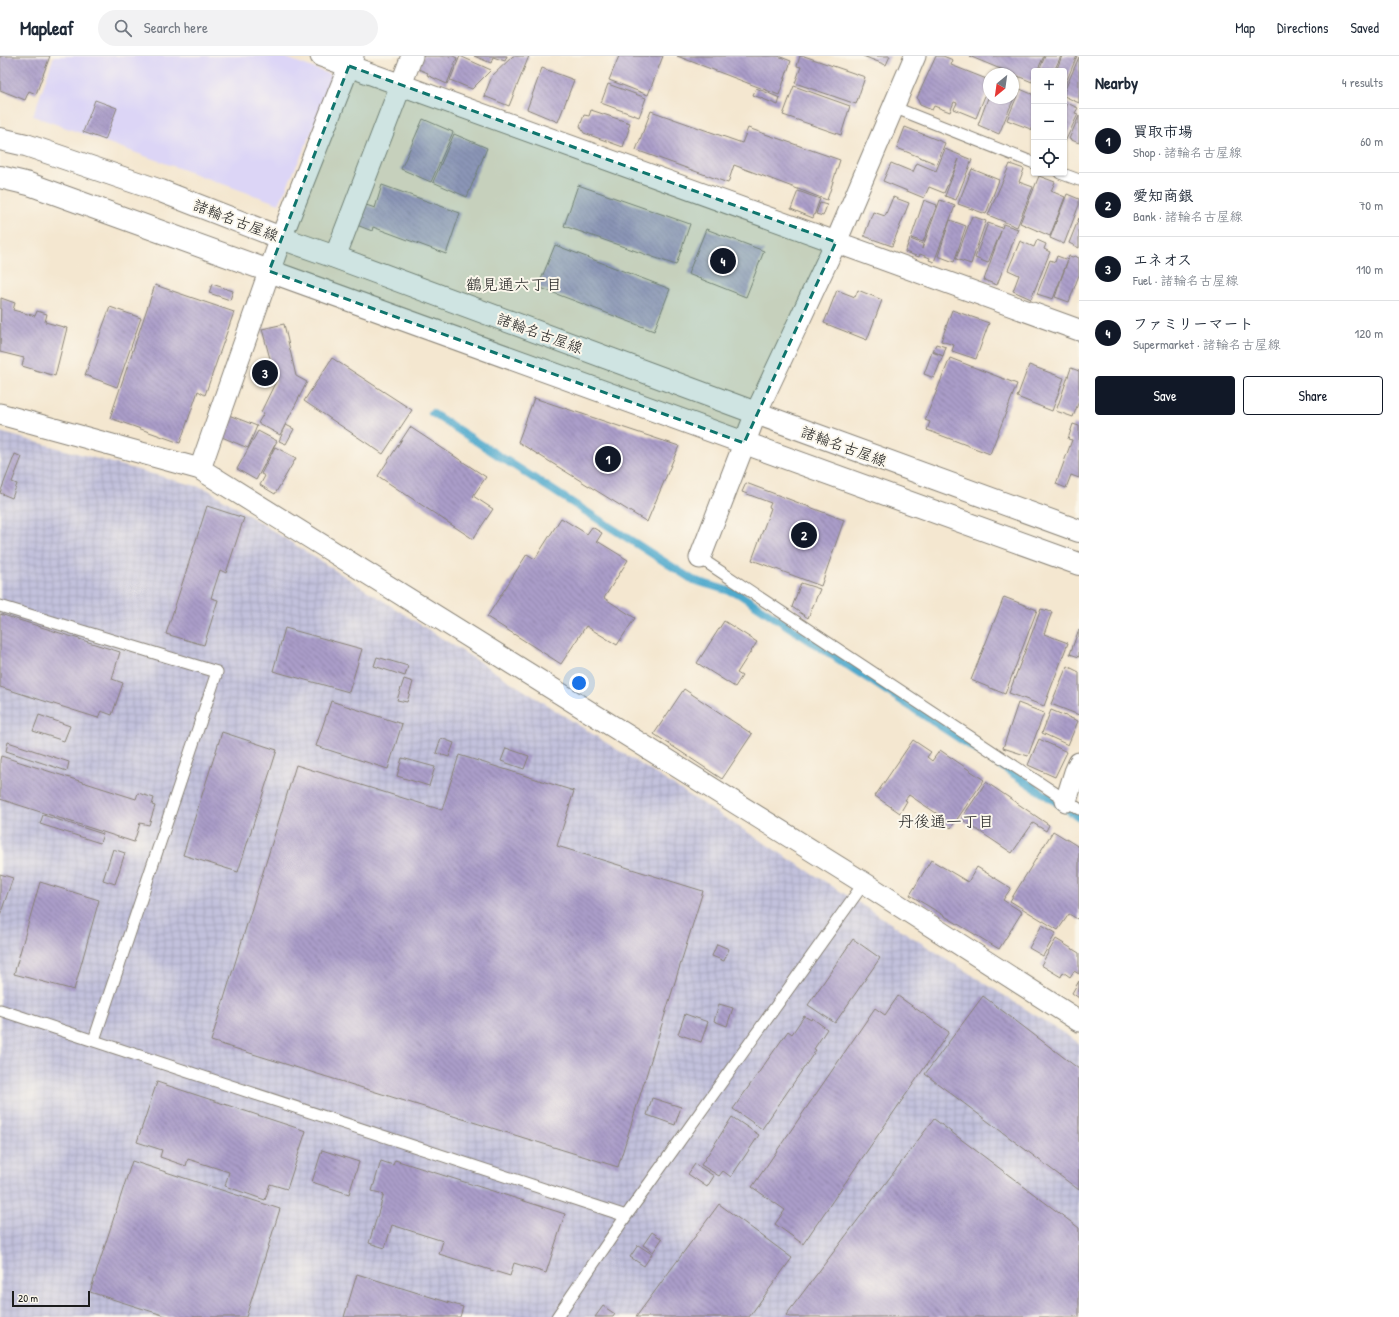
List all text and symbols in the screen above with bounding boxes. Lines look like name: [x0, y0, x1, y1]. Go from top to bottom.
search box: [98, 10, 378, 46]
text: Mapleaf: [20, 15, 74, 41]
icon: search: [112, 17, 134, 39]
text: Search here: [144, 17, 208, 38]
text: Map: [1235, 18, 1255, 37]
text: Directions: [1277, 18, 1328, 37]
text: Saved: [1350, 18, 1379, 37]
north arrow: [983, 68, 1019, 104]
map controls: [1031, 68, 1067, 176]
button: +: [1031, 68, 1067, 104]
text: Nearby: [1095, 71, 1138, 94]
text: 4 results: [1342, 73, 1383, 91]
button: −: [1031, 104, 1067, 140]
text: 買取市場: [1133, 121, 1193, 142]
text: 1: [1106, 132, 1110, 150]
text: 60 m: [1360, 132, 1383, 150]
button: locate: [1031, 140, 1067, 176]
text: Shop · 諸輪名古屋線: [1133, 143, 1242, 161]
text: 愛知商銀: [1133, 185, 1193, 206]
street label: 諸輪名古屋線: [190, 194, 282, 246]
text: 2: [1105, 196, 1111, 214]
text: 70 m: [1359, 196, 1383, 214]
text: Bank · 諸輪名古屋線: [1133, 207, 1243, 225]
pin: 4: [710, 246, 736, 276]
text: エネオス: [1133, 249, 1192, 270]
text: 3: [1105, 260, 1111, 278]
text: 110 m: [1356, 260, 1383, 278]
text: Fuel · 諸輪名古屋線: [1133, 271, 1238, 289]
district label: 鶴見通六丁目: [466, 273, 562, 295]
street label: 諸輪名古屋線: [494, 308, 586, 358]
text: ファミリーマート: [1133, 313, 1254, 334]
text: 4: [1106, 324, 1110, 342]
text: 120 m: [1355, 324, 1383, 342]
text: Supermarket · 諸輪名古屋線: [1133, 335, 1280, 353]
pin: 3: [252, 358, 278, 388]
button: Save: [1095, 376, 1235, 415]
button: Share: [1243, 376, 1383, 415]
street label: 諸輪名古屋線: [798, 421, 890, 471]
pin: 1: [595, 444, 621, 474]
pin: 2: [791, 520, 817, 550]
your location: [569, 673, 589, 693]
district label: 丹後通一丁目: [898, 810, 994, 832]
scale bar: [12, 1289, 90, 1308]
text: 20 m: [18, 1291, 38, 1305]

